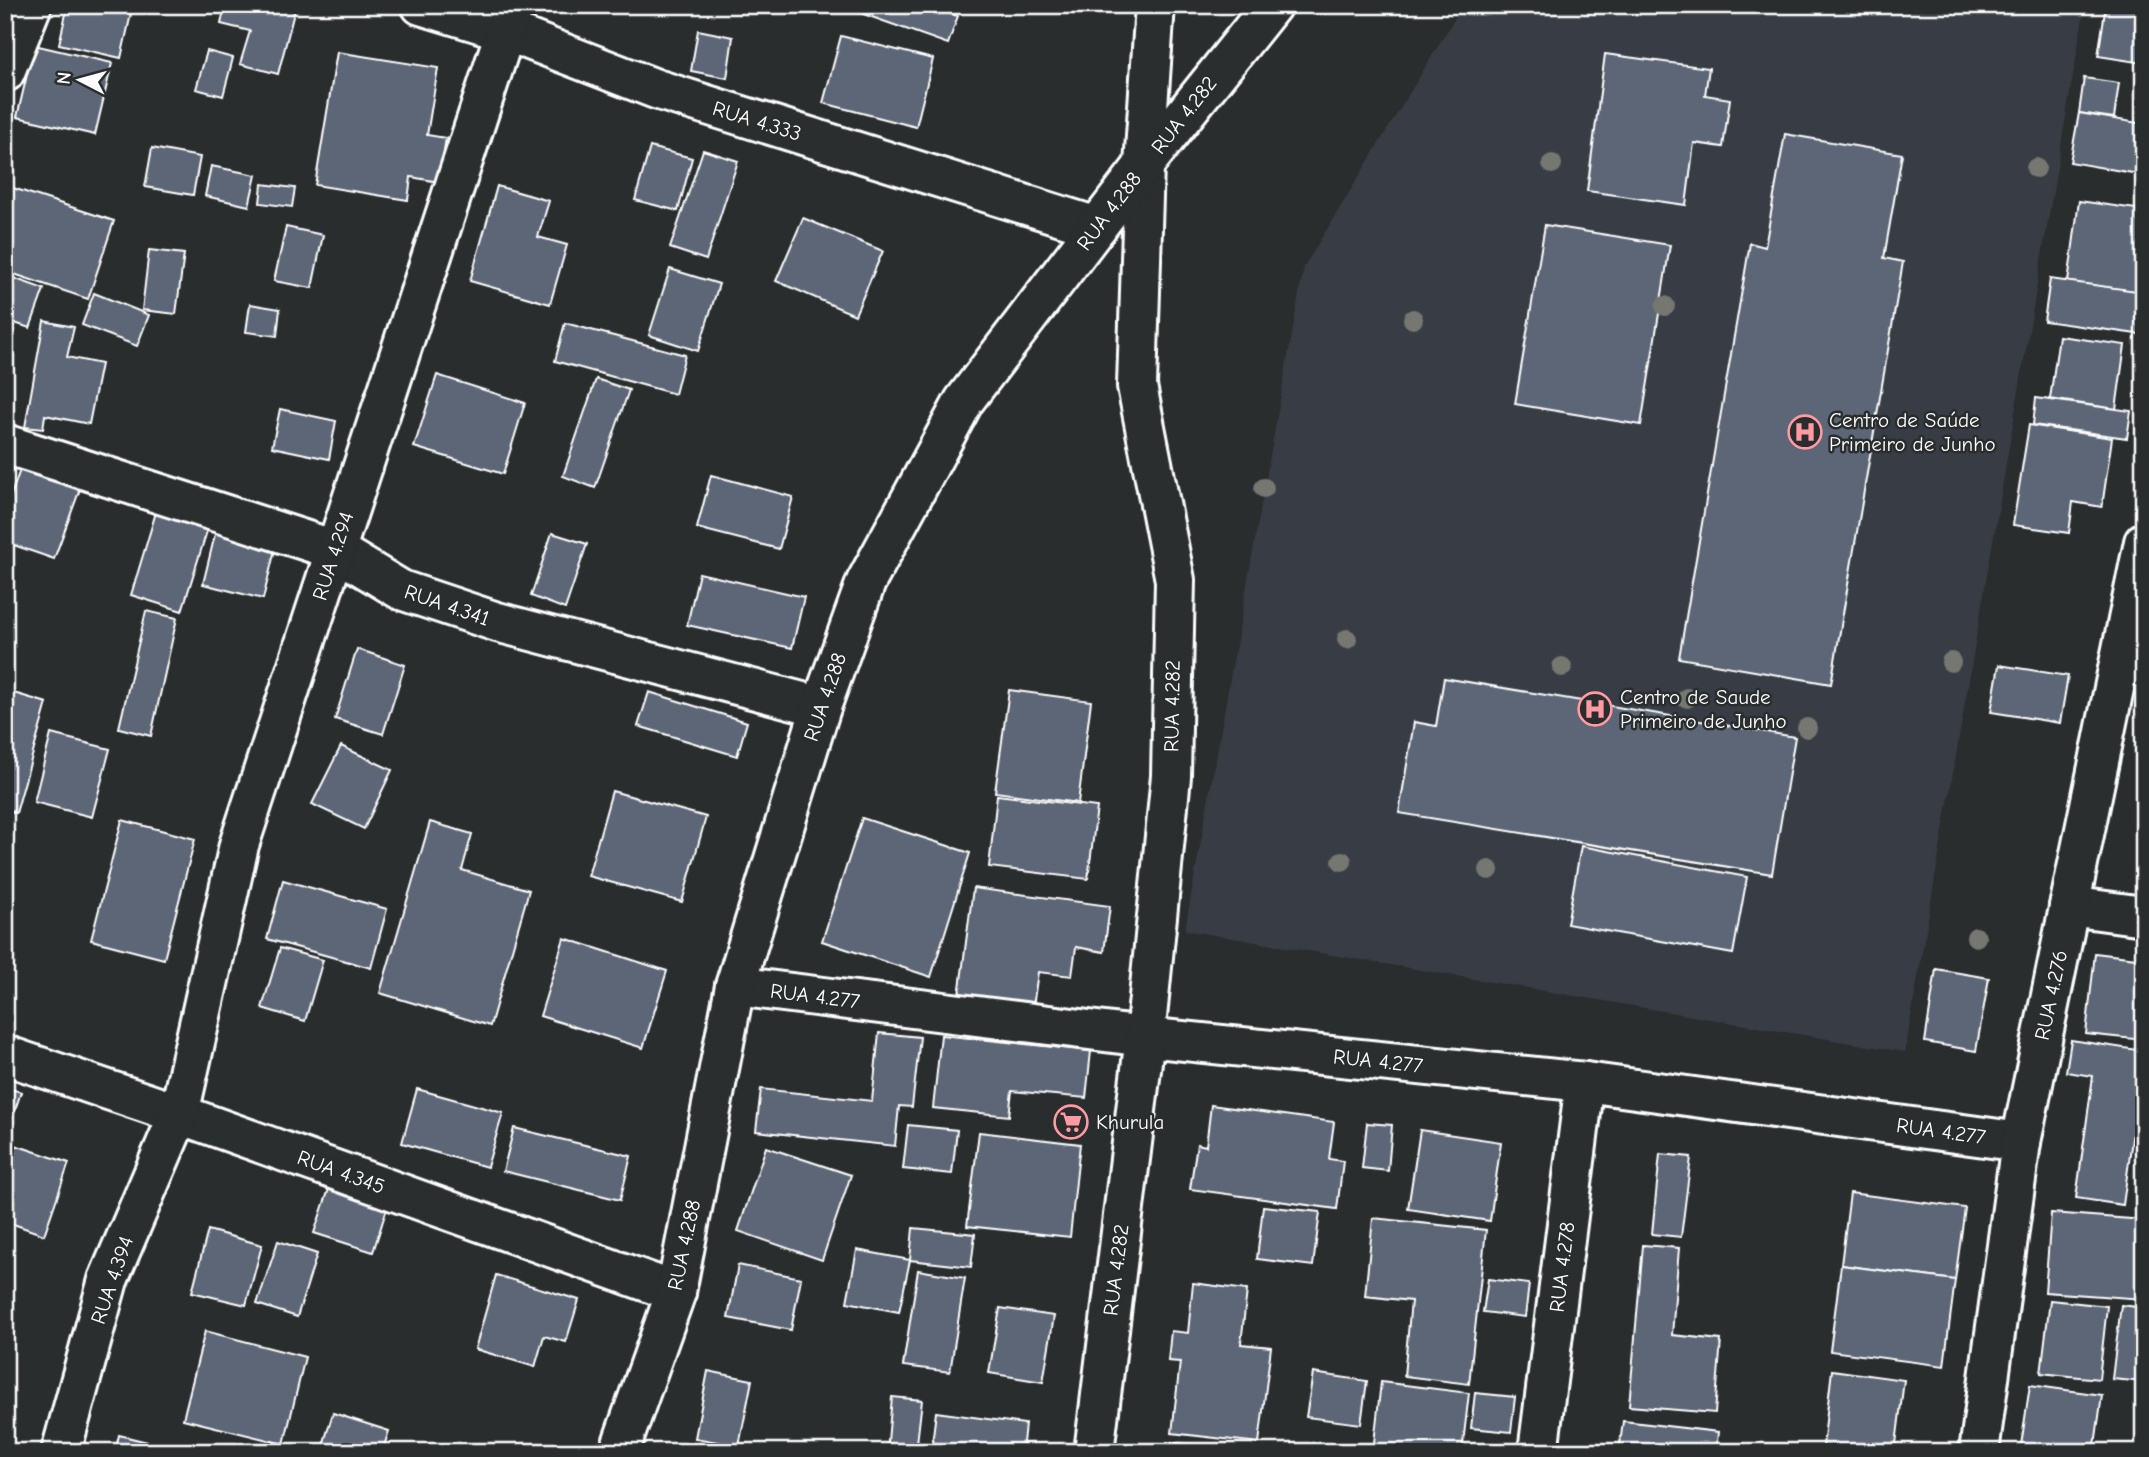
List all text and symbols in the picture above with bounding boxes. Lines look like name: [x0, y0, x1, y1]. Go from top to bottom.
north arrow: [46, 46, 116, 116]
text: N: [53, 71, 76, 86]
street label: RUA 4.282: [1146, 71, 1222, 159]
street label: RUA 4.333: [710, 96, 804, 146]
street label: RUA 4.288: [1072, 167, 1146, 255]
place label: Centro de Saúde Primeiro de Junho: [1829, 408, 1996, 456]
hospital icon: Centro de Saúde Primeiro de Junho: [1786, 413, 1824, 451]
street label: RUA 4.294: [307, 509, 359, 603]
street label: RUA 4.341: [401, 579, 493, 631]
street label: RUA 4.288: [799, 650, 851, 744]
street label: RUA 4.282: [1159, 660, 1185, 752]
place label: Centro de Saude Primeiro de Junho: [1620, 685, 1787, 733]
hospital icon: Centro de Saude Primeiro de Junho: [1576, 690, 1614, 728]
street label: RUA 4.276: [2030, 948, 2072, 1042]
street label: RUA 4.277: [769, 979, 861, 1013]
street label: RUA 4.277: [1332, 1044, 1424, 1078]
supermarket icon: Khurula: [1052, 1103, 1090, 1141]
place label: Khurula: [1096, 1110, 1164, 1134]
street label: RUA 4.277: [1895, 1113, 1987, 1149]
street label: RUA 4.345: [294, 1145, 388, 1199]
street label: RUA 4.288: [663, 1198, 705, 1292]
street label: RUA 4.278: [1545, 1220, 1579, 1314]
street label: RUA 4.282: [1098, 1223, 1134, 1317]
street label: RUA 4.394: [86, 1233, 138, 1327]

